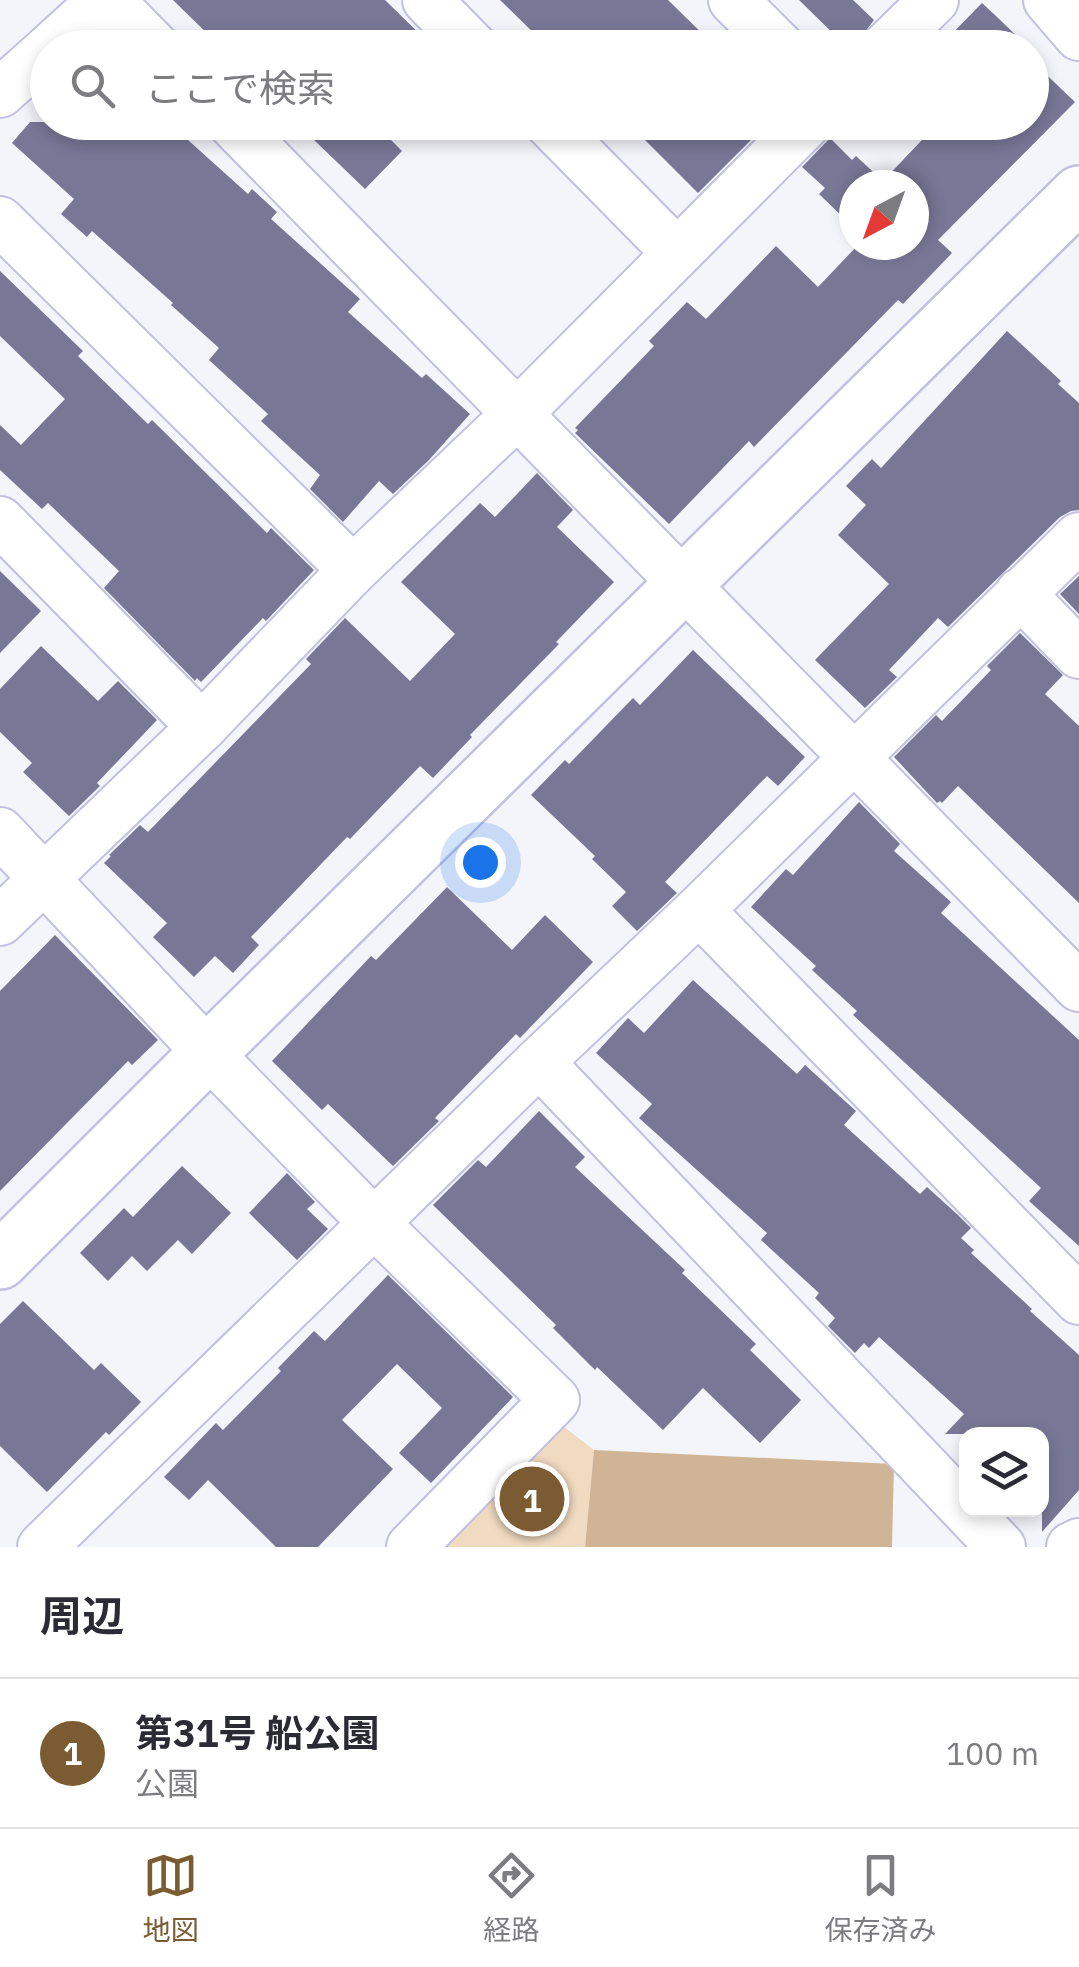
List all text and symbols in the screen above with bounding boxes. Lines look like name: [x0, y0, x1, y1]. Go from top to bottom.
search box: [30, 30, 1049, 140]
icon: search: [65, 58, 120, 113]
text: ここで検索: [145, 63, 335, 112]
north arrow: [839, 170, 929, 260]
your location: [455, 837, 506, 888]
map controls: [959, 1427, 1049, 1517]
button: layers: [959, 1427, 1049, 1517]
pin: 1: [500, 1462, 564, 1536]
text: 周辺: [40, 1588, 124, 1643]
text: 第31号 船公園: [135, 1708, 380, 1757]
text: 1: [63, 1732, 82, 1774]
text: 100 m: [946, 1732, 1039, 1774]
text: 公園: [135, 1762, 199, 1804]
tab: 地図: [142, 1848, 199, 1948]
tab: 経路: [483, 1848, 540, 1948]
tab: 保存済み: [824, 1848, 937, 1948]

